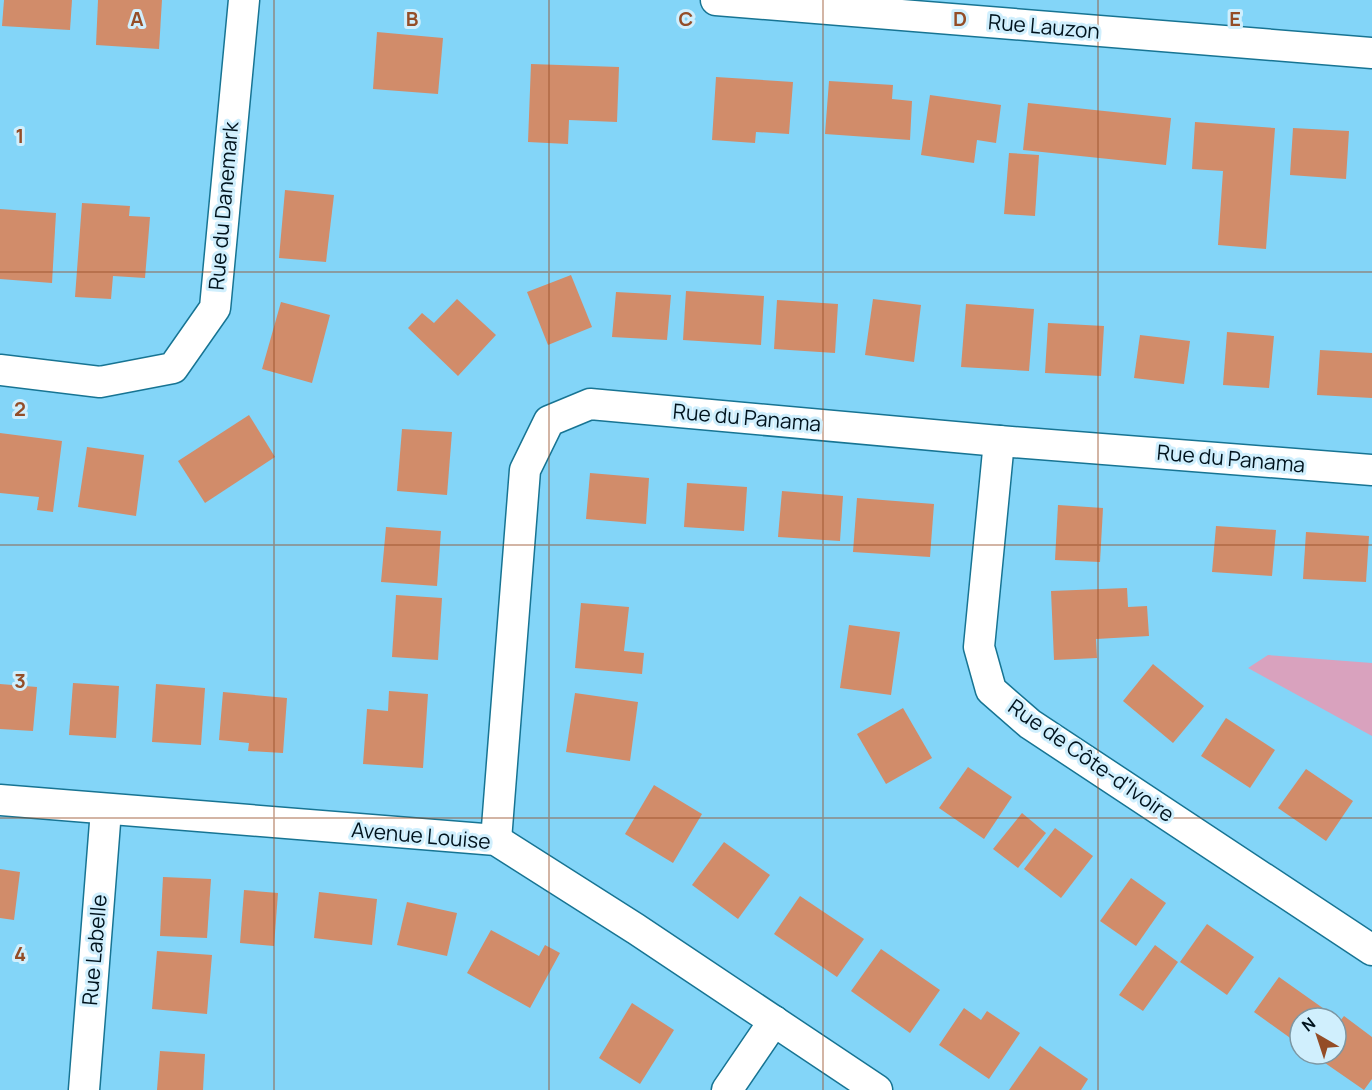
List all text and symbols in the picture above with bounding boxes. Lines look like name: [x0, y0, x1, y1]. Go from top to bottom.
text: A: [130, 5, 144, 32]
text: B: [406, 5, 419, 32]
text: C: [679, 5, 693, 32]
text: D: [953, 5, 967, 32]
text: E: [1229, 5, 1241, 32]
street label: Rue Lauzon: [987, 7, 1101, 45]
street label: Rue du Danemark: [202, 120, 244, 291]
text: 1: [16, 122, 24, 149]
text: 2: [14, 395, 26, 422]
street label: Rue du Panama: [672, 397, 822, 437]
street label: Rue du Panama: [1156, 438, 1306, 478]
text: 3: [14, 667, 26, 694]
street label: Rue de Côte-d'Ivoire: [1003, 692, 1180, 828]
street label: Avenue Louise: [350, 815, 492, 855]
street label: Rue Labelle: [75, 893, 113, 1007]
text: 4: [14, 940, 26, 967]
north arrow: [1288, 1006, 1348, 1066]
text: N: [1297, 1012, 1320, 1037]

